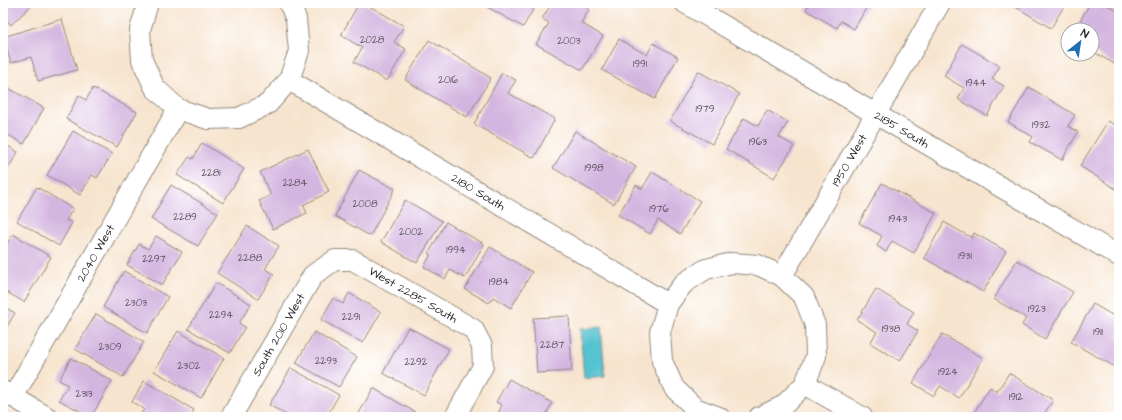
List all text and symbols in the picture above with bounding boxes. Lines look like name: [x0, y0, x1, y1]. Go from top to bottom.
north arrow: [1060, 22, 1100, 62]
text: N: [1078, 26, 1092, 42]
house number: 2028: [360, 33, 385, 47]
house number: 2003: [557, 34, 581, 48]
house number: 1991: [633, 57, 648, 71]
house number: 2016: [438, 73, 459, 87]
house number: 1944: [966, 76, 986, 90]
house number: 1979: [696, 102, 715, 116]
street label: 2185 South: [871, 107, 932, 153]
house number: 1932: [1032, 118, 1050, 132]
street label: 1950 West: [828, 131, 872, 190]
house number: 1963: [749, 135, 767, 149]
house number: 1998: [584, 161, 604, 175]
house number: 2281: [201, 166, 221, 180]
street label: 2180 South: [448, 170, 508, 215]
house number: 2284: [283, 176, 308, 190]
house number: 2008: [353, 197, 378, 211]
house number: 1976: [649, 202, 669, 216]
house number: 2289: [173, 210, 197, 224]
house number: 1943: [889, 212, 907, 226]
street label: 2040 West: [73, 221, 119, 285]
house number: 2002: [399, 225, 423, 239]
house number: 1994: [446, 243, 466, 257]
house number: 1931: [958, 249, 972, 263]
house number: 2288: [238, 251, 263, 265]
house number: 2297: [142, 252, 166, 266]
street label: West 2285 South: [365, 263, 460, 327]
house number: 1984: [489, 275, 509, 289]
street label: South 2010 West: [248, 290, 310, 380]
house number: 2303: [125, 296, 147, 310]
house number: 1923: [1028, 302, 1046, 316]
house number: 2294: [209, 308, 233, 322]
house number: 2291: [342, 310, 361, 324]
house number: 1938: [882, 322, 901, 336]
house number: 1911: [1093, 325, 1103, 339]
house number: 2287: [540, 338, 564, 352]
house number: 2309: [99, 340, 122, 354]
house number: 2293: [315, 354, 337, 368]
house number: 2292: [405, 355, 428, 369]
house number: 2302: [178, 359, 201, 373]
house number: 1924: [938, 365, 958, 379]
house number: 2313: [75, 387, 93, 401]
house number: 1912: [1009, 390, 1023, 404]

